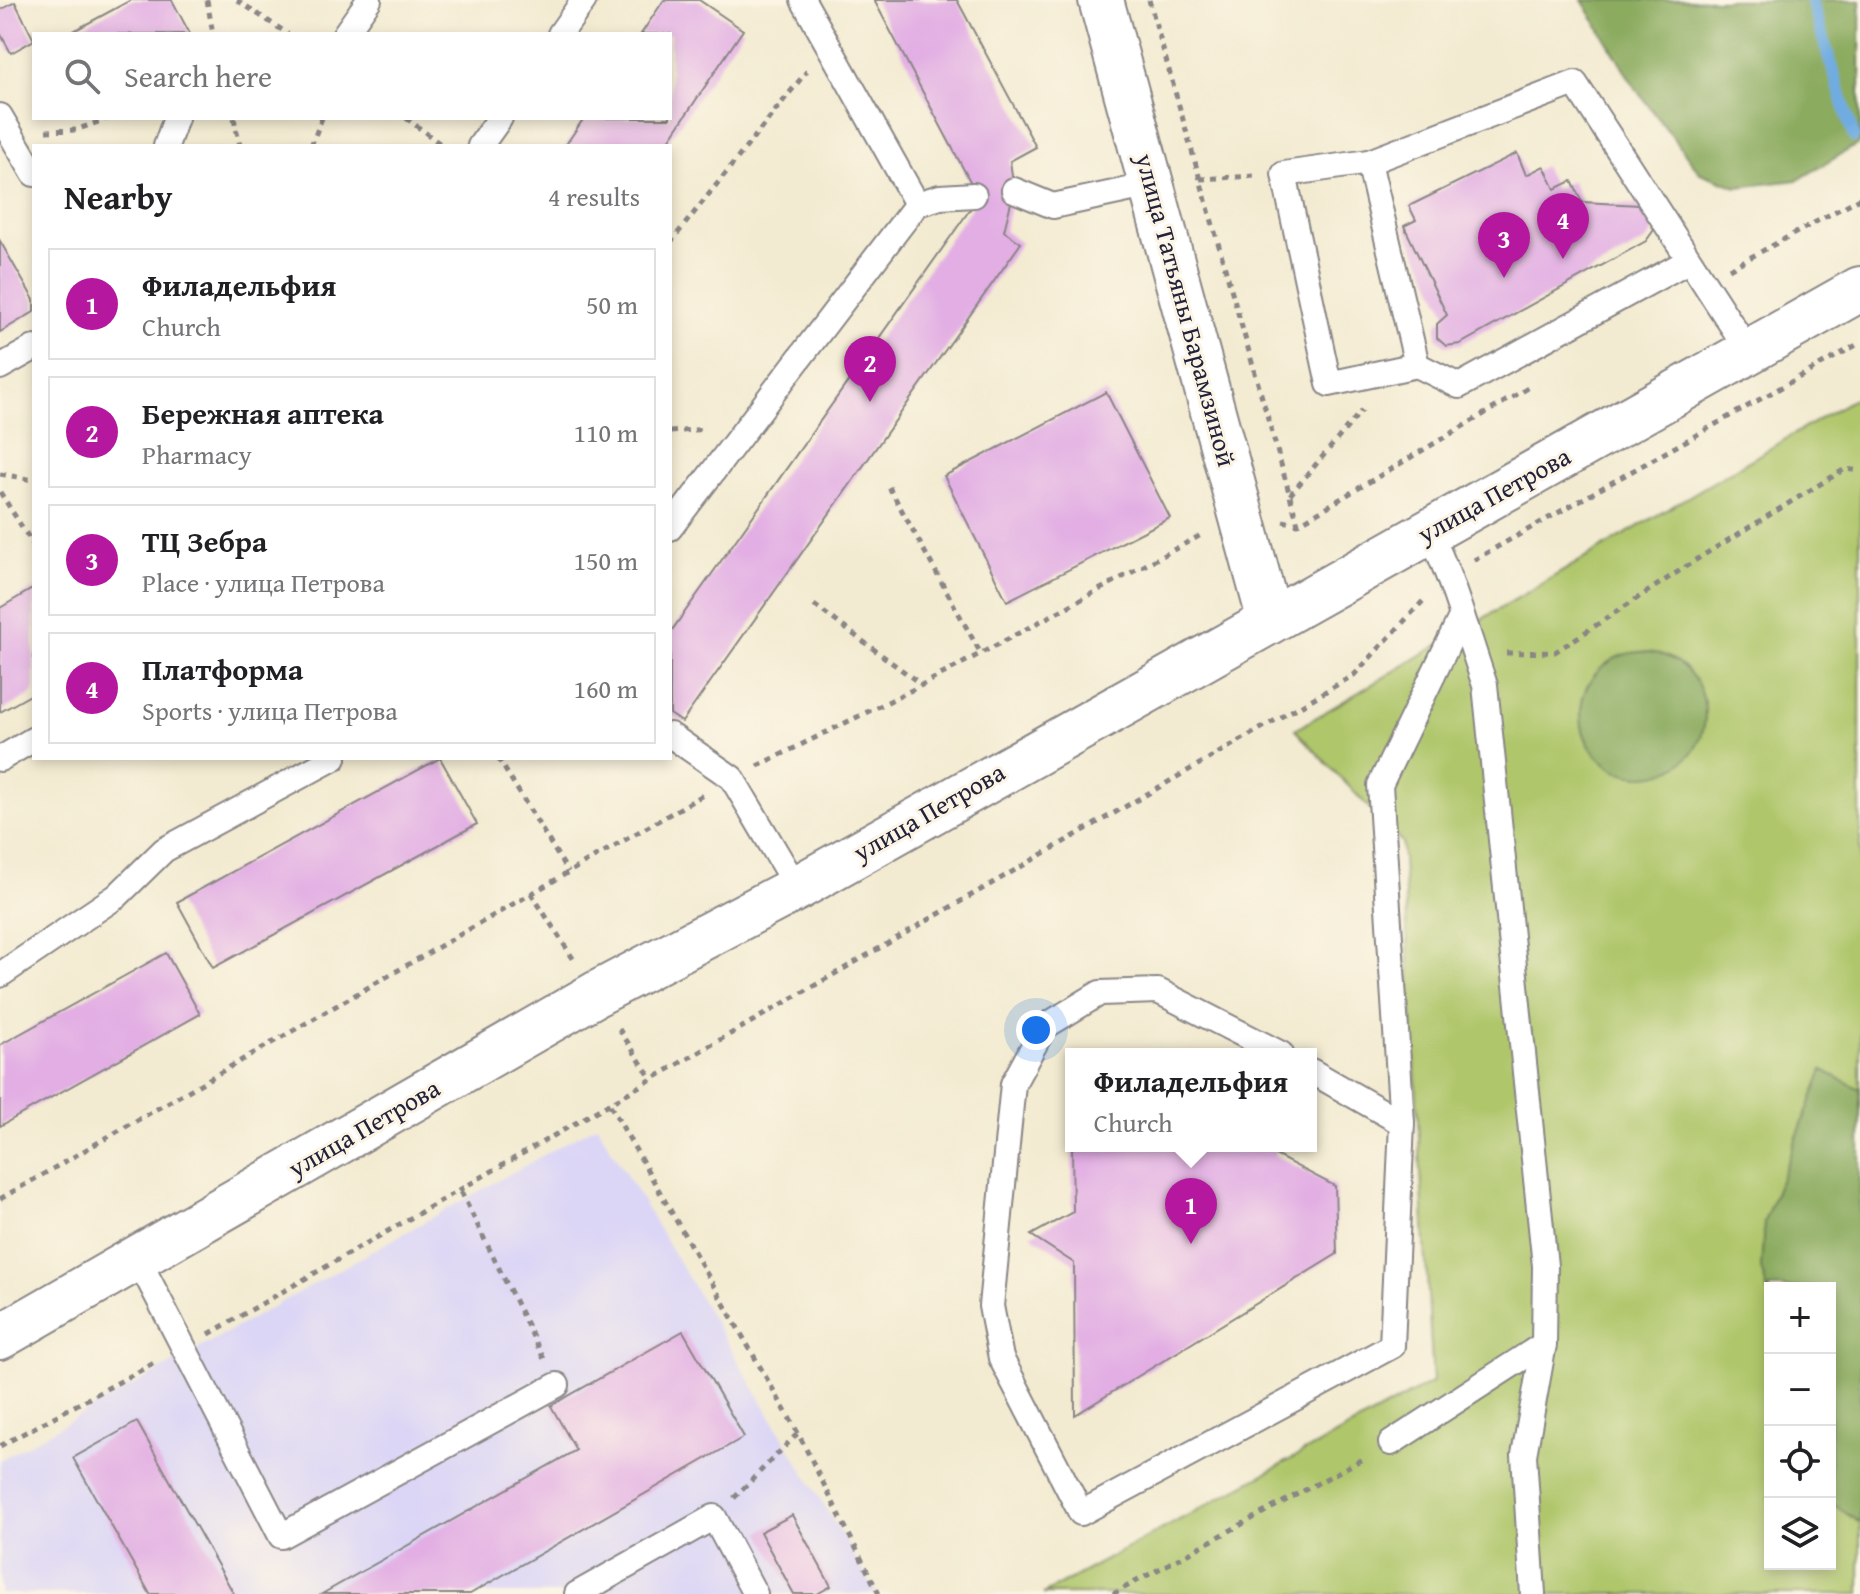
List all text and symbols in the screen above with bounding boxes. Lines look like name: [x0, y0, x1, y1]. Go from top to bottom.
search box: [32, 32, 672, 120]
icon: search: [60, 54, 104, 98]
text: Search here: [124, 54, 272, 98]
street label: улица Татьяны Барамзиной: [1126, 148, 1247, 471]
text: Nearby: [64, 172, 173, 221]
text: 4 results: [548, 177, 640, 216]
pin: 4: [1537, 193, 1589, 259]
pin: 3: [1478, 212, 1530, 278]
text: Филадельфия: [142, 263, 336, 307]
text: 1: [85, 285, 99, 324]
text: 50 m: [586, 285, 638, 324]
text: Church: [142, 307, 221, 346]
pin: 2: [844, 336, 896, 402]
text: Бережная аптека: [142, 391, 384, 435]
text: 2: [85, 413, 99, 452]
text: 110 m: [573, 413, 638, 452]
text: Pharmacy: [142, 435, 252, 474]
street label: улица Петрова: [1409, 436, 1578, 553]
text: ТЦ Зебра: [142, 519, 267, 563]
text: 3: [85, 541, 99, 580]
text: 150 m: [573, 541, 638, 580]
text: Place · улица Петрова: [142, 563, 385, 602]
text: Платформа: [142, 647, 303, 691]
text: 4: [85, 669, 99, 708]
text: 160 m: [573, 669, 638, 708]
text: Sports · улица Петрова: [142, 691, 398, 730]
street label: улица Петрова: [845, 752, 1013, 871]
your location: [1016, 1010, 1056, 1050]
popup: [1065, 1048, 1317, 1152]
text: Филадельфия: [1094, 1059, 1288, 1103]
street label: улица Петрова: [280, 1068, 448, 1187]
text: Church: [1094, 1103, 1173, 1142]
pin: 1: [1165, 1178, 1217, 1244]
map controls: [1764, 1282, 1836, 1570]
button: +: [1764, 1282, 1836, 1354]
button: −: [1764, 1354, 1836, 1426]
button: locate: [1764, 1426, 1836, 1498]
button: layers: [1764, 1498, 1836, 1570]

